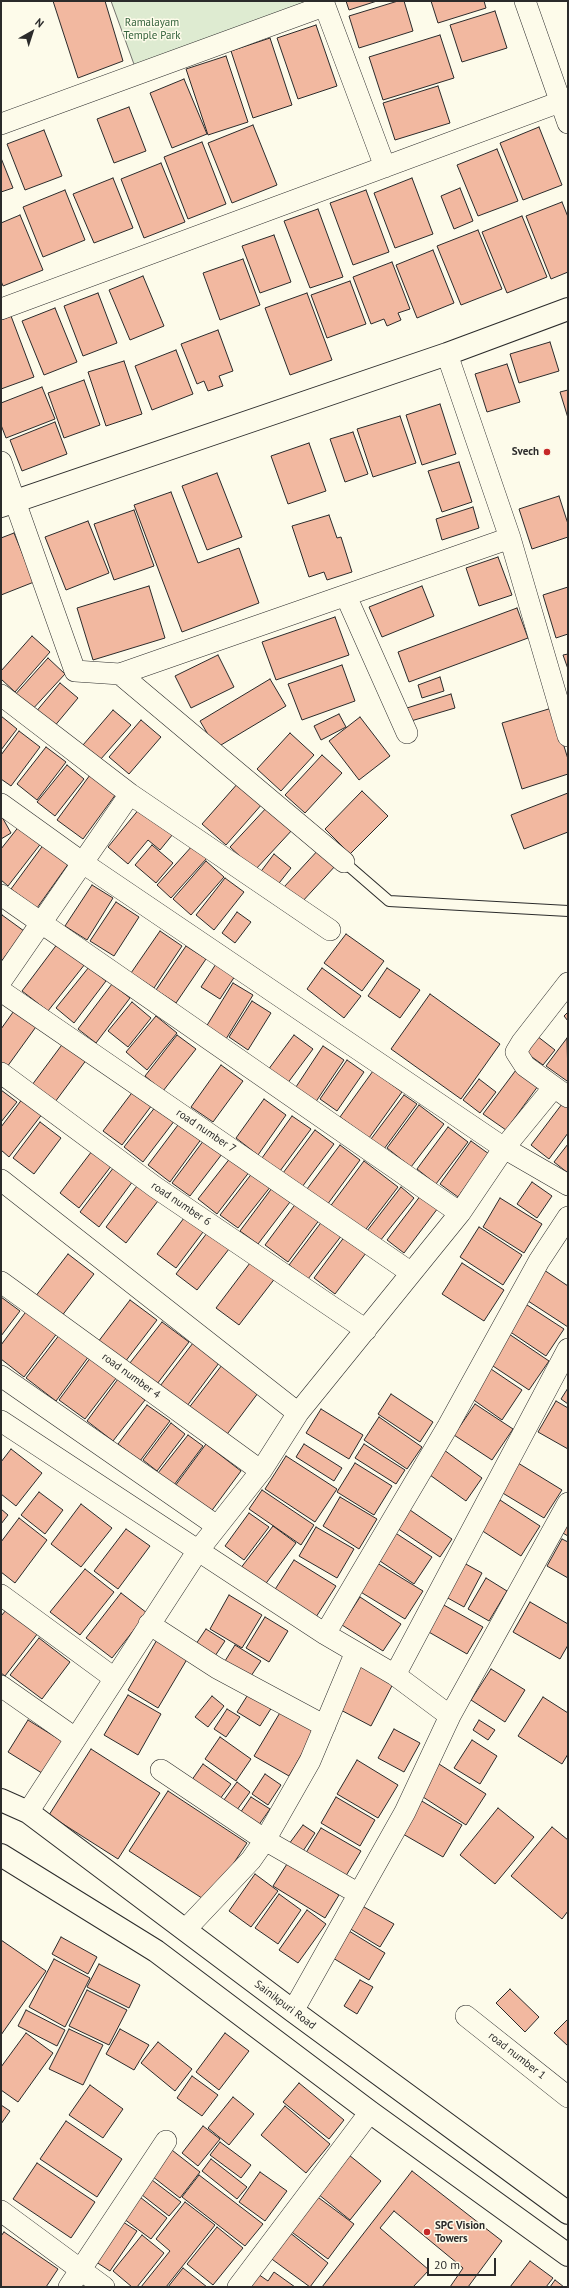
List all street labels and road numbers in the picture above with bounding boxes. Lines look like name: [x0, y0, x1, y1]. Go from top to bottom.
street label: road number 7: [174, 1106, 238, 1156]
street label: road number 6: [149, 1179, 213, 1229]
street label: road number 4: [99, 1350, 163, 1402]
street label: Sainikpuri Road: [252, 1978, 318, 2032]
street label: road number 1: [486, 2030, 548, 2082]

